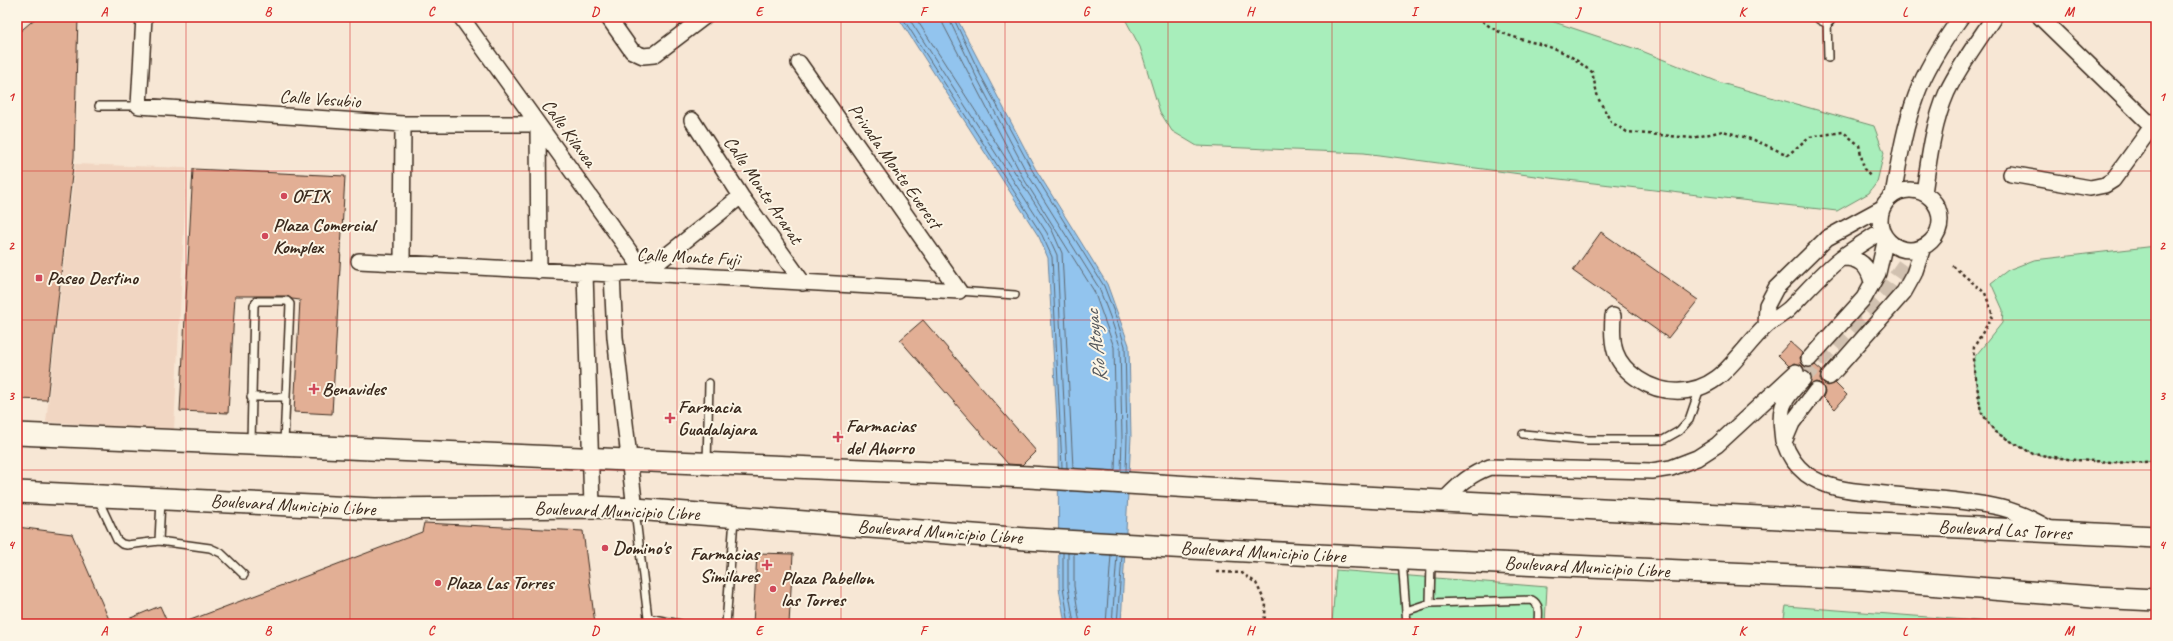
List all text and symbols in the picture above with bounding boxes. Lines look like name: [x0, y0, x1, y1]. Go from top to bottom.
text: A: [101, 4, 109, 20]
text: B: [265, 4, 273, 20]
text: C: [428, 4, 436, 20]
text: D: [591, 4, 600, 20]
text: E: [756, 4, 765, 20]
text: F: [920, 4, 929, 20]
text: G: [1083, 4, 1091, 20]
text: H: [1246, 4, 1256, 20]
text: I: [1411, 4, 1420, 20]
text: J: [1575, 4, 1582, 20]
text: K: [1739, 4, 1749, 20]
text: L: [1902, 4, 1909, 20]
text: M: [2064, 4, 2075, 20]
street label: Calle Vesubio: [279, 84, 363, 114]
text: 1: [8, 89, 16, 105]
text: 1: [2159, 89, 2167, 105]
street label: Calle Kilavea: [536, 94, 603, 174]
street label: Privada Monte Everest: [843, 99, 949, 235]
street label: Calle Monte Ararat: [718, 131, 809, 250]
place label: OFIX: [292, 184, 331, 208]
marker: OFIX: [279, 191, 289, 201]
place label: Plaza Comercial Komplex: [273, 213, 378, 259]
marker: Plaza Comercial Komplex: [260, 231, 270, 241]
text: 2: [8, 238, 15, 254]
text: 2: [2159, 238, 2166, 254]
street label: Calle Monte Fuji: [636, 242, 743, 272]
place label: Paseo Destino: [47, 266, 139, 290]
marker: Paseo Destino: [34, 273, 44, 283]
water label: Río Atoyac: [1079, 306, 1113, 384]
place label: Benavides: [322, 377, 388, 401]
marker: Benavides: [309, 384, 319, 394]
text: 3: [8, 388, 15, 404]
text: 3: [2159, 388, 2166, 404]
place label: Farmacia Guadalajara: [678, 395, 758, 441]
marker: Farmacia Guadalajara: [665, 413, 675, 423]
place label: Farmacias del Ahorro: [846, 414, 917, 460]
marker: Farmacias del Ahorro: [833, 432, 843, 442]
street label: Boulevard Municipio Libre: [210, 489, 378, 521]
street label: Boulevard Municipio Libre: [534, 496, 702, 526]
street label: Boulevard Municipio Libre: [857, 514, 1025, 550]
street label: Boulevard Las Torres: [1938, 515, 2074, 546]
place label: Domino's: [613, 536, 673, 560]
street label: Boulevard Municipio Libre: [1180, 536, 1348, 568]
text: 4: [8, 537, 16, 553]
text: 4: [2159, 537, 2167, 553]
place label: Farmacias Similares: [690, 542, 761, 588]
marker: Domino's: [600, 543, 610, 553]
street label: Boulevard Municipio Libre: [1504, 551, 1672, 583]
marker: Farmacias Similares: [762, 560, 772, 570]
place label: Plaza Pabellon las Torres: [781, 566, 875, 612]
place label: Plaza Las Torres: [446, 571, 556, 595]
marker: Plaza Las Torres: [433, 578, 443, 588]
marker: Plaza Pabellon las Torres: [768, 584, 778, 594]
text: A: [101, 623, 109, 639]
text: B: [265, 623, 273, 639]
text: C: [428, 623, 436, 639]
text: D: [591, 623, 600, 639]
text: E: [756, 623, 765, 639]
text: F: [920, 623, 929, 639]
text: G: [1083, 623, 1091, 639]
text: H: [1246, 623, 1256, 639]
text: I: [1411, 623, 1420, 639]
text: J: [1575, 623, 1582, 639]
text: K: [1739, 623, 1749, 639]
text: L: [1902, 623, 1909, 639]
text: M: [2064, 623, 2075, 639]

